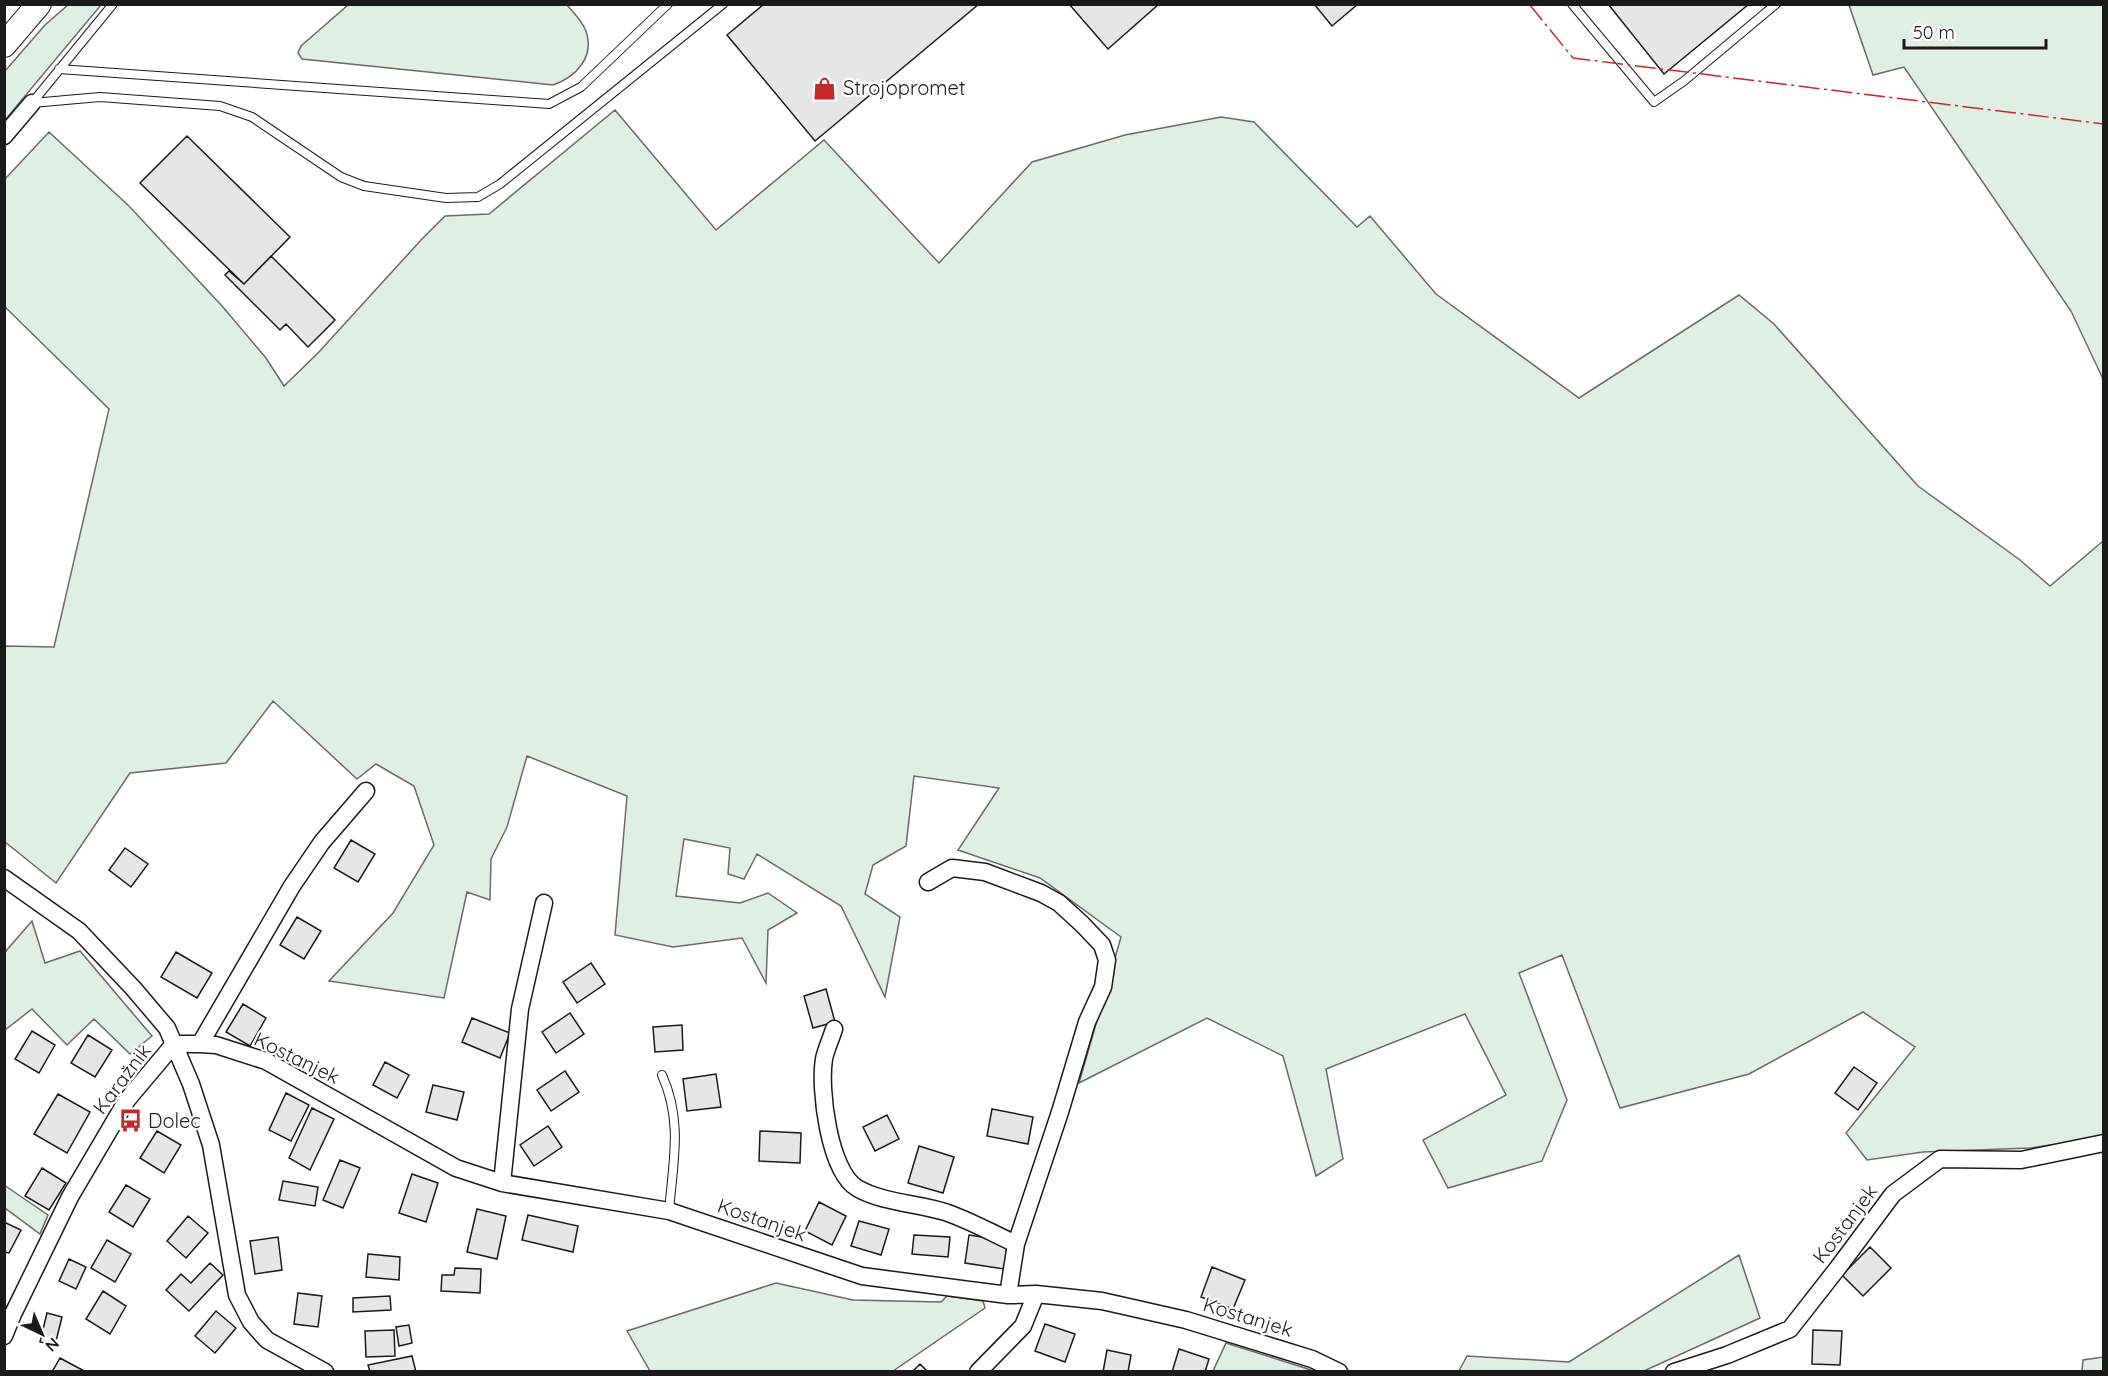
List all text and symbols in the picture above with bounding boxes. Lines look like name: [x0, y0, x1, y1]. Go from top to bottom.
scale bar: [1904, 12, 2046, 50]
text: 50 m: [1913, 21, 1955, 44]
shop icon: Strojopromet: [812, 75, 838, 101]
place label: Strojopromet: [843, 75, 966, 100]
street label: Kostanjek: [250, 1026, 344, 1089]
street label: Karažnik: [87, 1039, 156, 1119]
bus stop icon: Dolec: [117, 1108, 143, 1134]
place label: Dolec: [148, 1108, 201, 1133]
street label: Kostanjek: [1807, 1179, 1882, 1268]
street label: Kostanjek: [714, 1193, 810, 1246]
street label: Kostanjek: [1200, 1291, 1296, 1342]
north arrow: [12, 1304, 72, 1364]
text: N: [41, 1334, 64, 1356]

